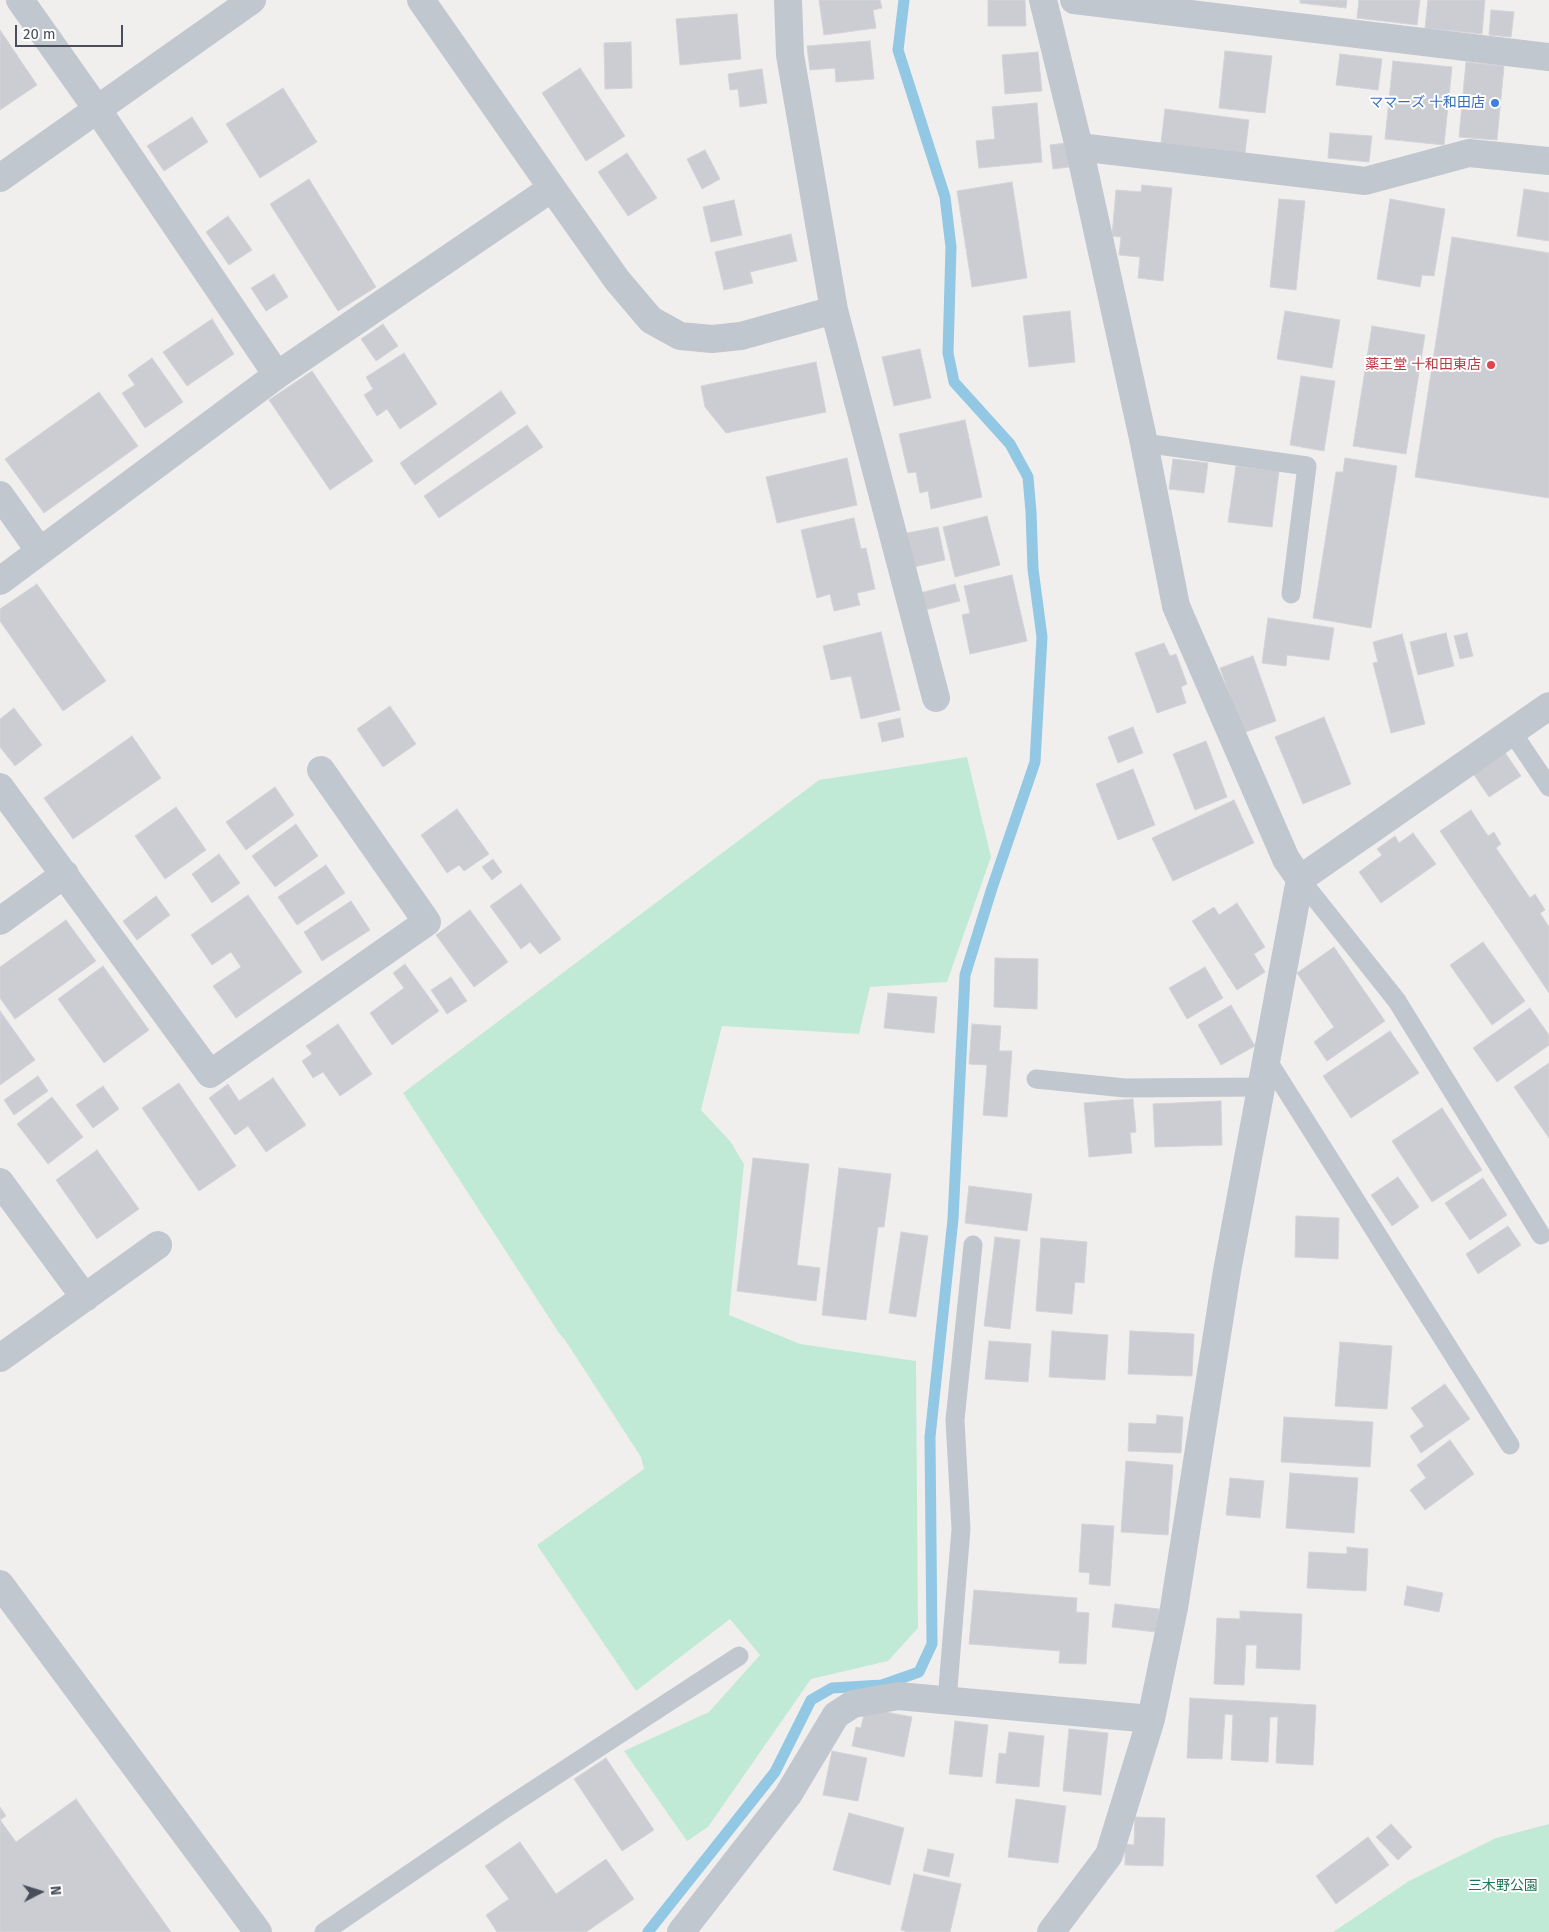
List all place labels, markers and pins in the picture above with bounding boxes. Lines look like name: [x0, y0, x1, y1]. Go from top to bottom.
place label: ママーズ 十和田店: [1369, 95, 1485, 111]
marker: ママーズ 十和田店: [1489, 97, 1501, 109]
place label: 薬王堂 十和田東店: [1365, 357, 1481, 373]
marker: 薬王堂 十和田東店: [1485, 359, 1497, 371]

